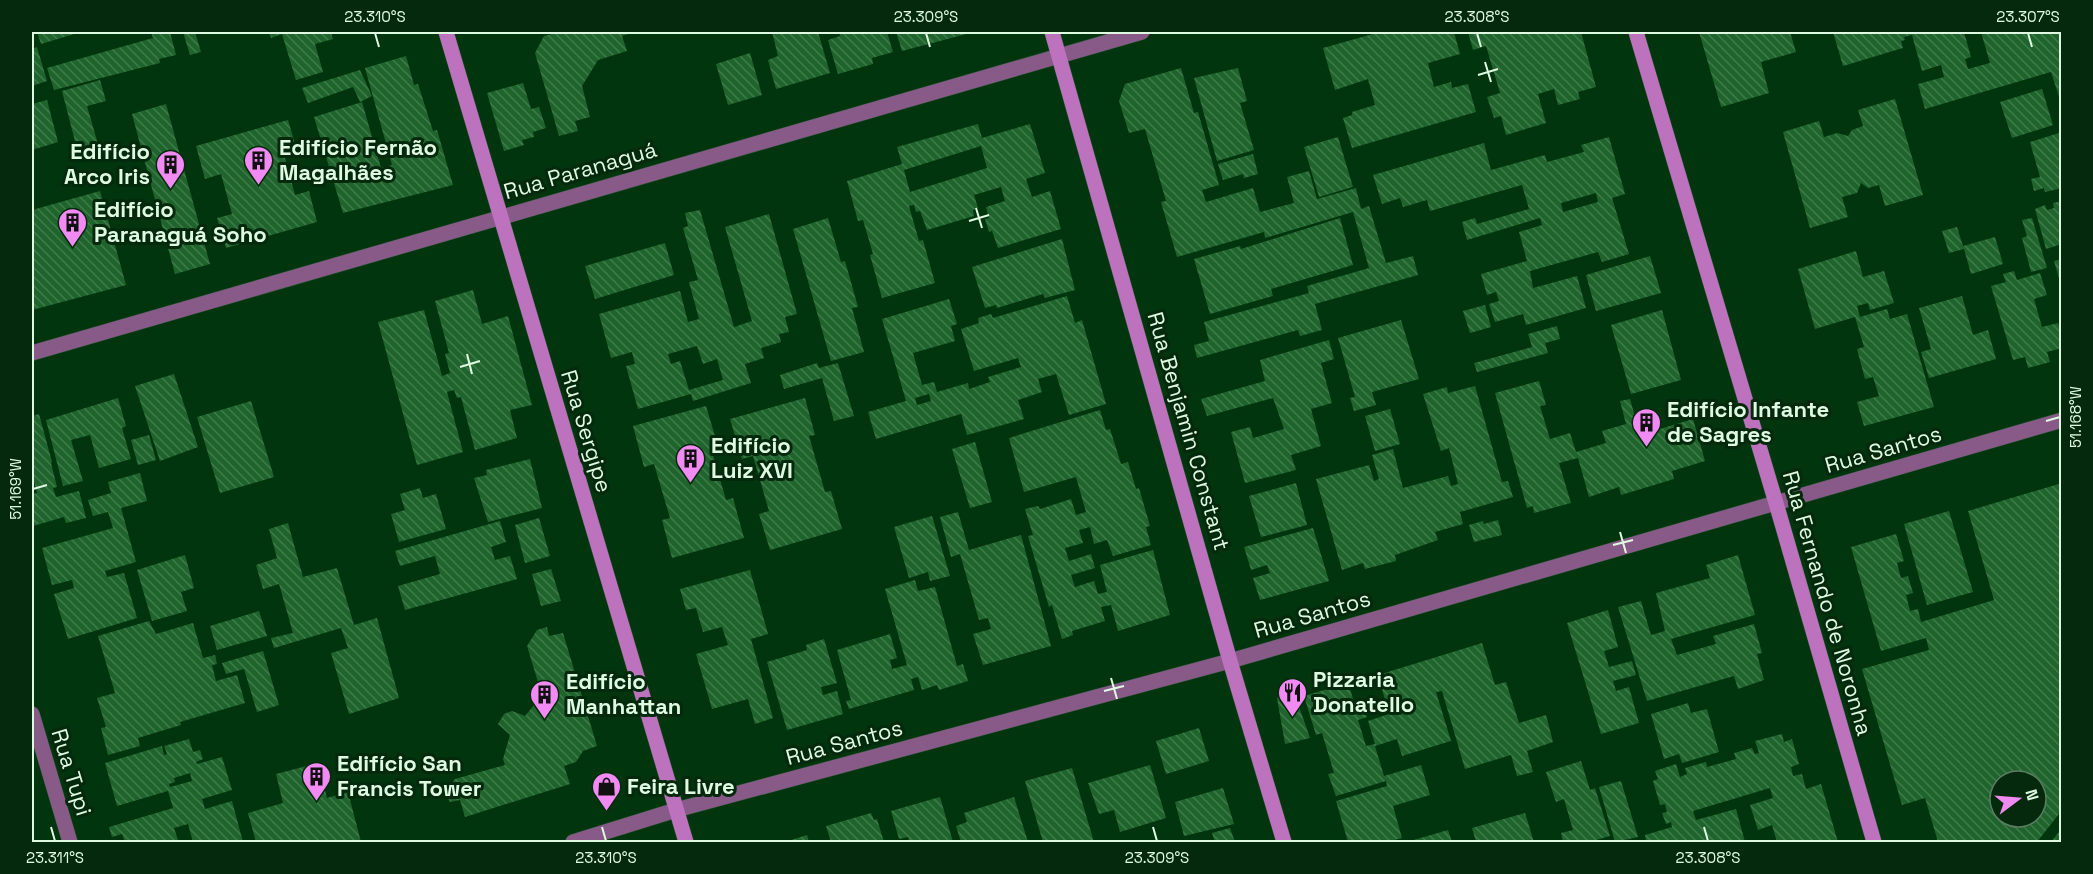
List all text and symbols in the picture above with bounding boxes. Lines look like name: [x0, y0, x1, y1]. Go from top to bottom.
text: 23.310°S: [344, 7, 406, 26]
text: 23.309°S: [894, 7, 958, 26]
text: 23.308°S: [1445, 7, 1509, 26]
text: 23.307°S: [1996, 7, 2060, 26]
place label: Edifício Fernão Magalhães: [279, 133, 437, 186]
street label: Rua Paranaguá: [500, 135, 660, 205]
place label: Edifício Arco Iris: [64, 137, 150, 190]
building icon: Edifício Fernão Magalhães: [242, 144, 274, 186]
building icon: Edifício Arco Iris: [155, 148, 187, 190]
place label: Edifício Paranaguá Soho: [94, 195, 267, 248]
building icon: Edifício Paranaguá Soho: [57, 206, 89, 248]
street label: Rua Benjamin Constant: [1142, 309, 1236, 553]
street label: Rua Sergipe: [555, 366, 619, 496]
text: 51.168°W: [2066, 386, 2085, 448]
place label: Edifício Infante de Sagres: [1667, 395, 1829, 448]
building icon: Edifício Infante de Sagres: [1630, 406, 1662, 448]
street label: Rua Santos: [1822, 419, 1944, 479]
place label: Edifício Luiz XVI: [711, 431, 793, 484]
building icon: Edifício Luiz XVI: [674, 442, 706, 484]
text: 51.169°W: [6, 458, 25, 520]
street label: Rua Fernando de Noronha: [1777, 467, 1879, 739]
street label: Rua Santos: [1251, 584, 1373, 644]
place label: Pizzaria Donatello: [1313, 665, 1414, 718]
place label: Edifício Manhattan: [566, 667, 681, 720]
restaurant icon: Pizzaria Donatello: [1276, 676, 1308, 718]
building icon: Edifício Manhattan: [529, 678, 561, 720]
street label: Rua Santos: [782, 713, 906, 771]
street label: Rua Tupi: [46, 725, 98, 819]
place label: Edifício San Francis Tower: [337, 749, 482, 802]
building icon: Edifício San Francis Tower: [300, 760, 332, 802]
north arrow: [1988, 769, 2048, 829]
shop icon: Feira Livre: [590, 770, 622, 812]
place label: Feira Livre: [627, 772, 735, 800]
text: N: [2020, 787, 2044, 803]
text: 23.311°S: [26, 848, 84, 867]
text: 23.310°S: [575, 848, 637, 867]
text: 23.309°S: [1125, 848, 1189, 867]
text: 23.308°S: [1676, 848, 1740, 867]

